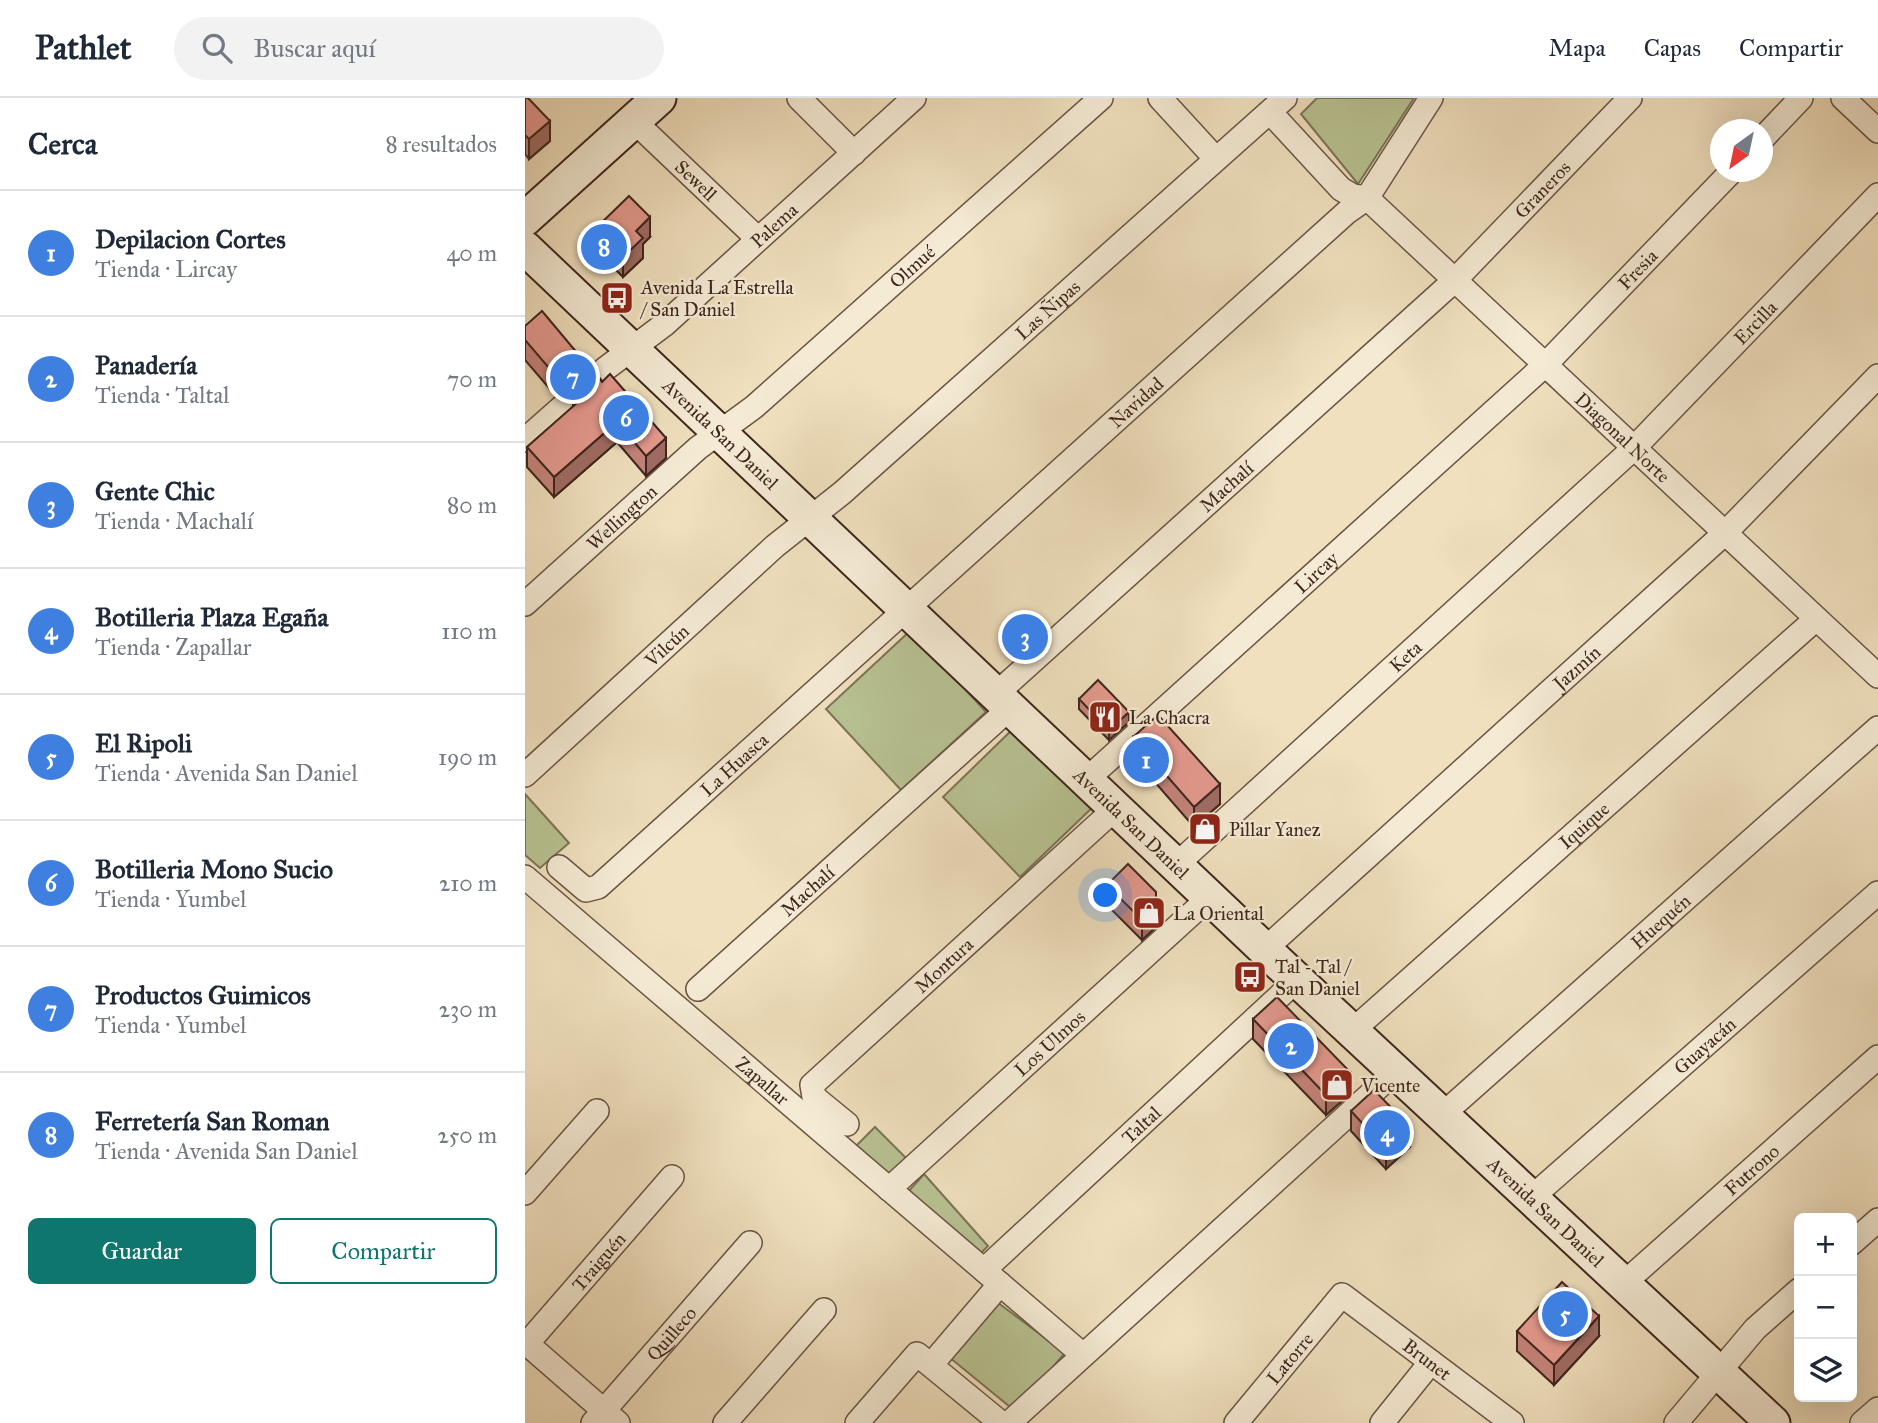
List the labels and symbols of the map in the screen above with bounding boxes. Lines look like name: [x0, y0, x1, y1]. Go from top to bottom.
north arrow: [1710, 119, 1773, 182]
street label: Sewell: [670, 155, 723, 206]
street label: Graneros: [1509, 156, 1575, 223]
street label: Palema: [746, 197, 803, 252]
pin: 8: [581, 221, 627, 273]
street label: Olmué: [884, 240, 940, 293]
street label: Fresia: [1613, 243, 1663, 294]
street label: Las Ñipas: [1011, 275, 1085, 344]
place label: Avenida La Estrella / San Daniel: [639, 276, 795, 321]
bus stop icon: Avenida La Estrella / San Daniel: [598, 279, 636, 317]
street label: Ercilla: [1729, 295, 1782, 349]
pin: 7: [550, 351, 596, 403]
street label: Navidad: [1104, 372, 1168, 433]
street label: Avenida San Daniel: [658, 373, 784, 495]
street label: Diagonal Norte: [1570, 387, 1675, 487]
pin: 6: [603, 392, 649, 444]
street label: Machalí: [1195, 456, 1258, 517]
street label: Wellington: [582, 479, 661, 554]
street label: Lircay: [1289, 546, 1343, 598]
pin: 3: [1002, 611, 1048, 663]
street label: Vilcún: [639, 619, 694, 672]
street label: Keta: [1384, 635, 1427, 677]
street label: Jazmín: [1547, 640, 1605, 697]
restaurant icon: La Chacra: [1086, 698, 1124, 736]
place label: La Chacra: [1129, 706, 1211, 729]
street label: La Huasca: [695, 727, 774, 801]
pin: 1: [1123, 734, 1169, 786]
street label: Avenida San Daniel: [1068, 762, 1195, 884]
street label: Iquique: [1554, 797, 1614, 853]
shop icon: Pillar Yanez: [1186, 810, 1224, 848]
place label: Pillar Yanez: [1229, 818, 1321, 841]
street label: Machalí: [776, 860, 839, 921]
your location: [1088, 878, 1122, 912]
street label: Huequén: [1626, 889, 1695, 954]
shop icon: La Oriental: [1130, 894, 1168, 932]
place label: La Oriental: [1173, 902, 1265, 925]
street label: Montura: [910, 932, 979, 997]
place label: Tal - Tal / San Daniel: [1275, 955, 1361, 1000]
bus stop icon: Tal - Tal / San Daniel: [1231, 958, 1269, 996]
street label: Los Ulmos: [1009, 1005, 1090, 1081]
street label: Guayacán: [1669, 1012, 1740, 1079]
pin: 2: [1268, 1020, 1314, 1072]
street label: Zapallar: [731, 1051, 795, 1110]
shop icon: Vicente: [1318, 1066, 1356, 1104]
place label: Vicente: [1360, 1074, 1420, 1097]
street label: Taltal: [1117, 1100, 1166, 1148]
pin: 4: [1364, 1107, 1410, 1159]
street label: Futrono: [1719, 1139, 1784, 1200]
street label: Avenida San Daniel: [1482, 1151, 1610, 1272]
street label: Traiguén: [567, 1227, 630, 1296]
pin: 5: [1542, 1288, 1588, 1340]
street label: Quilleco: [641, 1301, 701, 1365]
street label: Latorre: [1261, 1328, 1318, 1389]
street label: Brunet: [1399, 1334, 1456, 1385]

